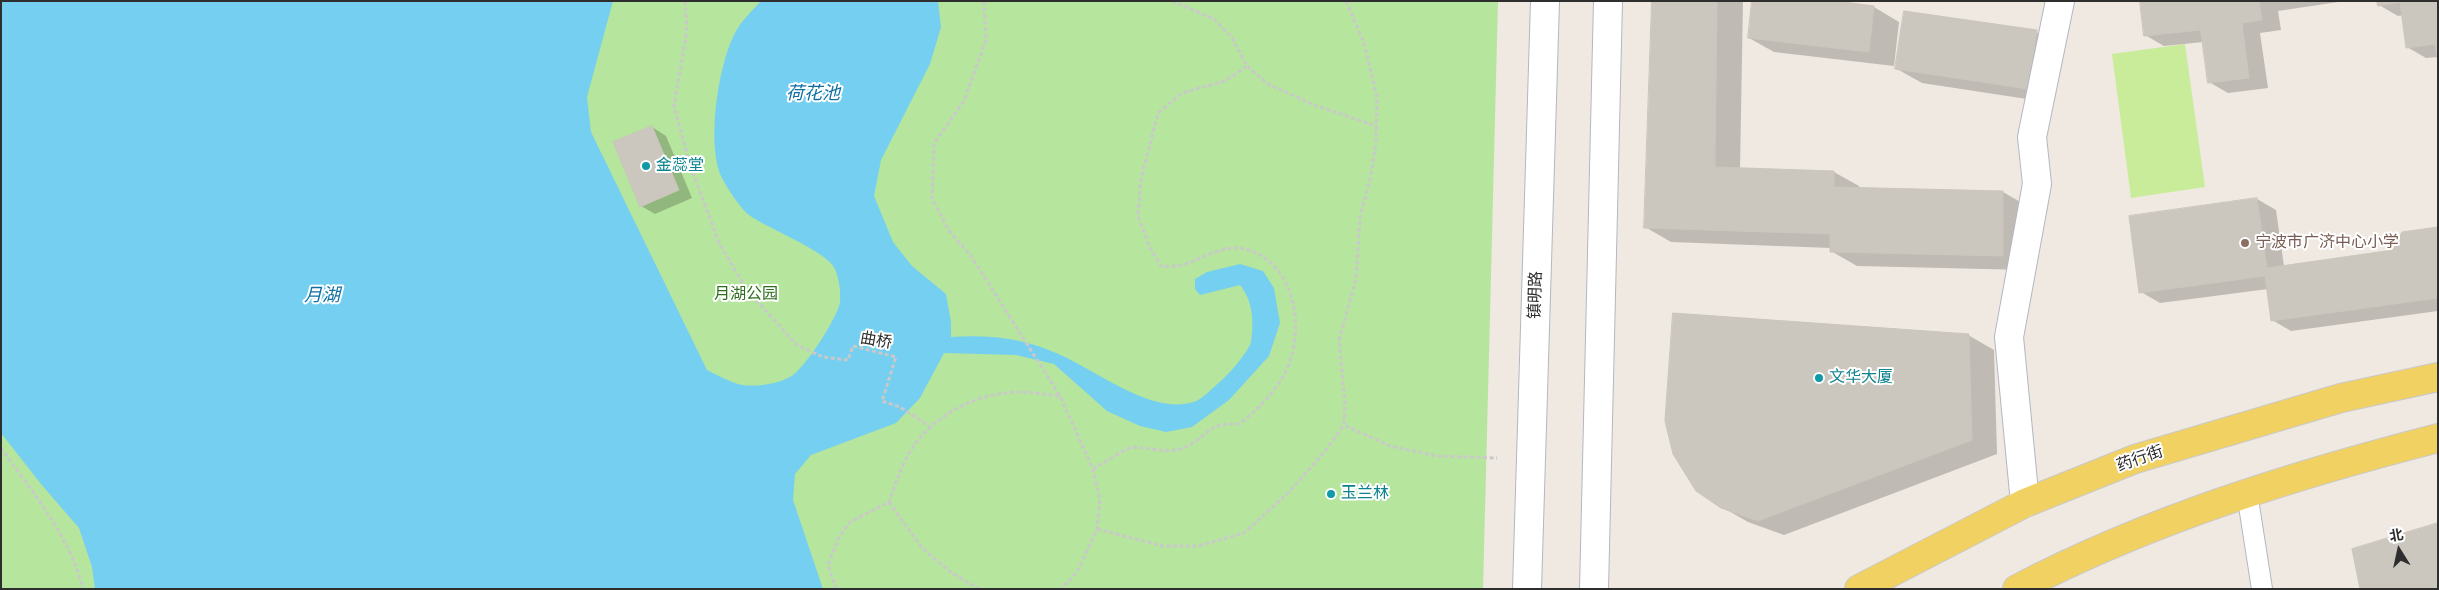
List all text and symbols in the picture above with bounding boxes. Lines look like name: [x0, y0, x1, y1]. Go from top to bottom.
water label: 荷花池: [786, 83, 840, 105]
place label: 金蕊堂: [656, 156, 704, 176]
marker: 金蕊堂: [640, 160, 652, 172]
place label: 宁波市广济中心小学: [2255, 233, 2399, 253]
marker: 宁波市广济中心小学: [2239, 237, 2251, 249]
street label: 镇明路: [1526, 271, 1546, 319]
water label: 月湖: [304, 285, 340, 307]
park label: 月湖公园: [714, 285, 778, 305]
street label: 曲桥: [859, 329, 893, 353]
place label: 文华大厦: [1829, 368, 1893, 388]
marker: 文华大厦: [1813, 372, 1825, 384]
street label: 药行街: [2114, 442, 2166, 476]
place label: 玉兰林: [1341, 484, 1389, 504]
marker: 玉兰林: [1325, 488, 1337, 500]
north arrow: [2374, 525, 2424, 575]
text: 北: [2388, 525, 2405, 545]

